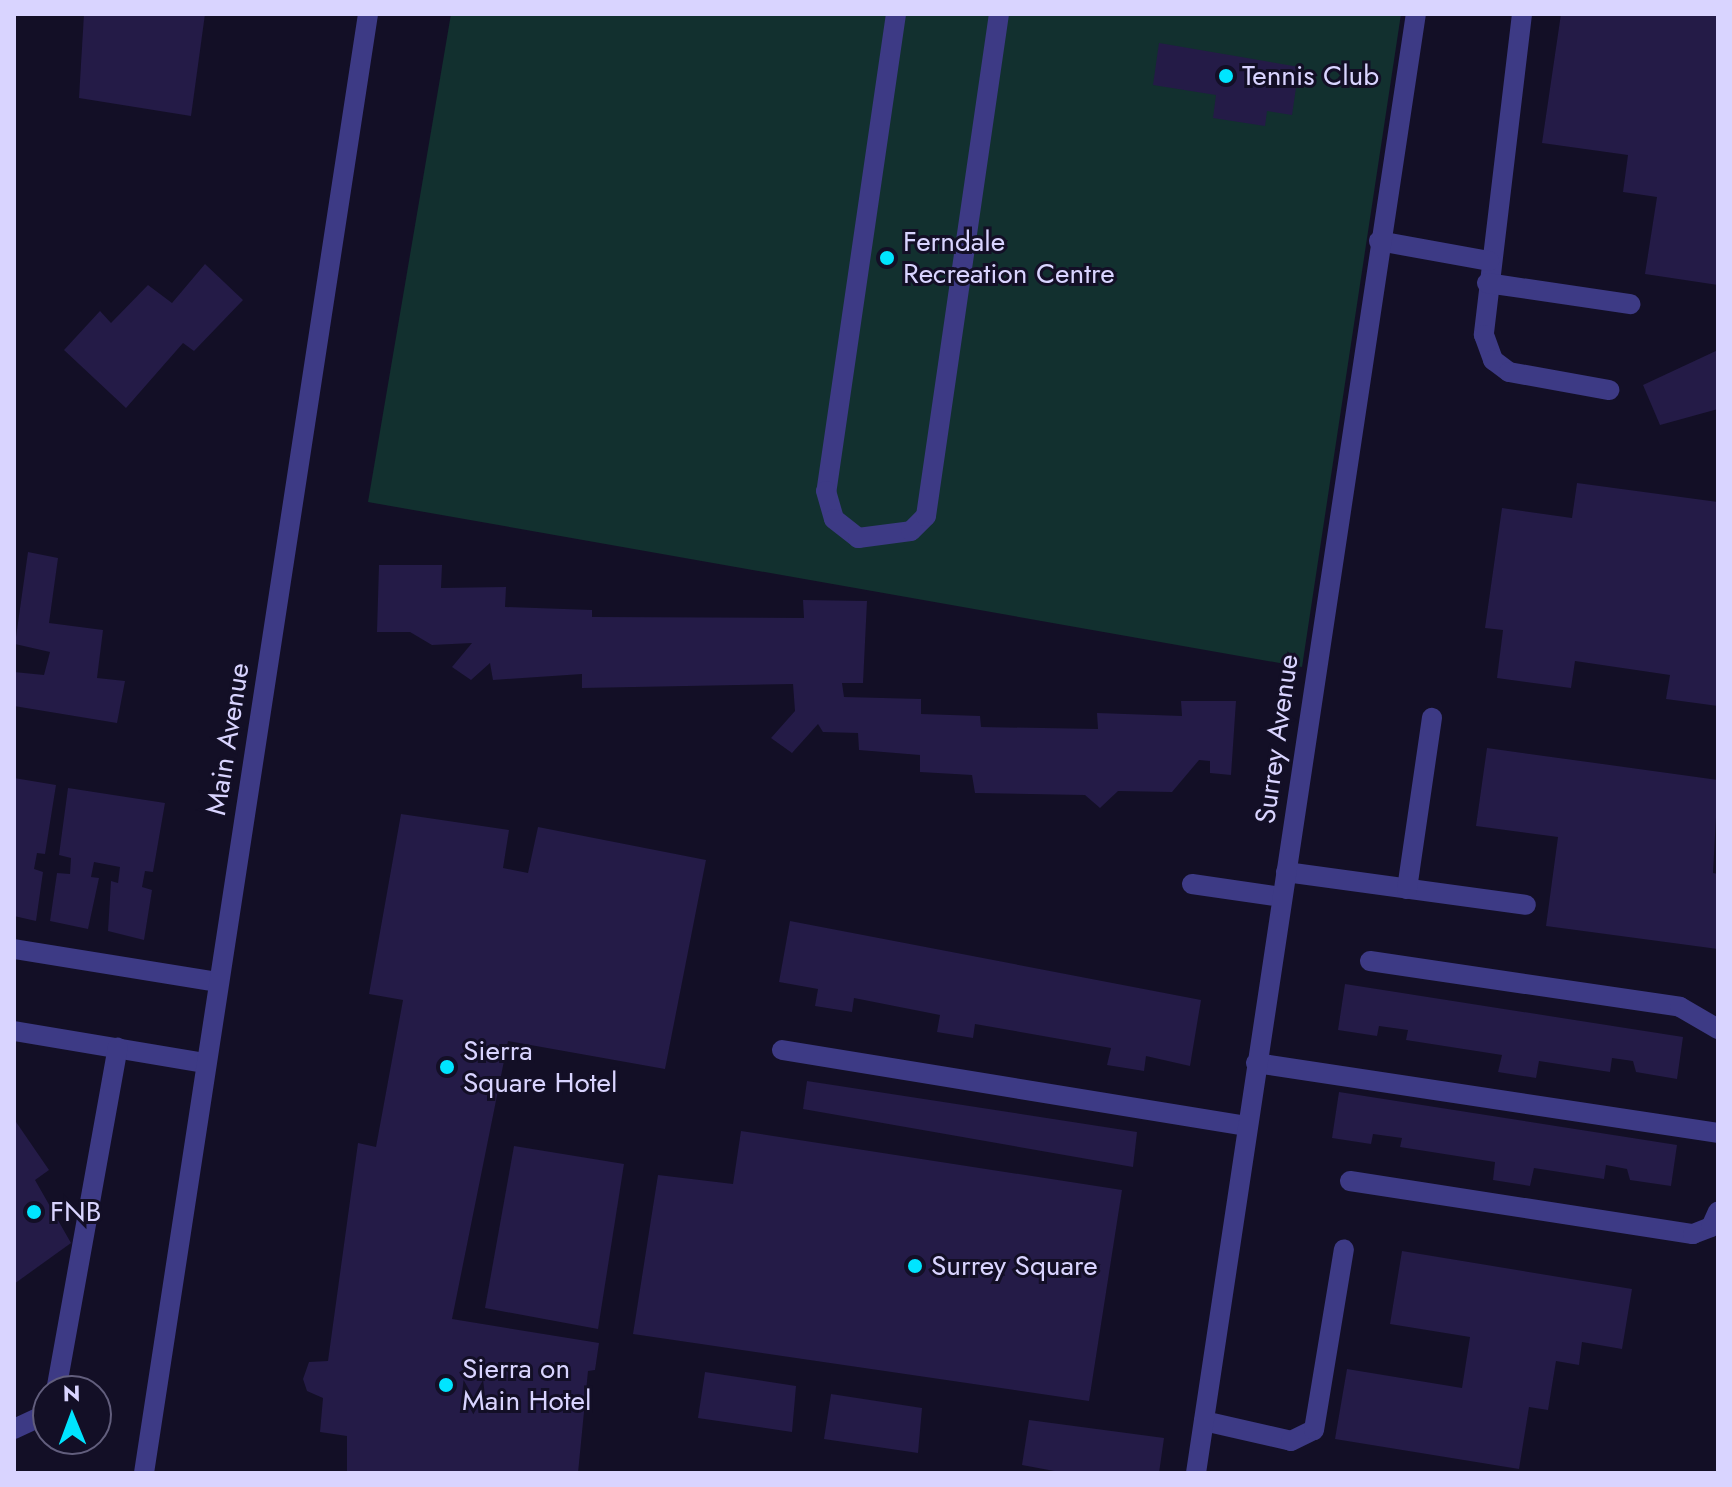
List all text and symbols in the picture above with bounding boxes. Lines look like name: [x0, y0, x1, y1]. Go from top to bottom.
place label: Tennis Club: [1242, 59, 1379, 93]
marker: Tennis Club: [1217, 67, 1235, 85]
place label: Ferndale Recreation Centre: [903, 225, 1115, 291]
marker: Ferndale Recreation Centre: [878, 249, 896, 267]
street label: Surrey Avenue: [1248, 652, 1306, 826]
street label: Main Avenue: [199, 660, 257, 818]
place label: Sierra Square Hotel: [463, 1034, 617, 1100]
marker: Sierra Square Hotel: [438, 1058, 456, 1076]
place label: FNB: [50, 1195, 101, 1229]
marker: FNB: [25, 1203, 43, 1221]
place label: Surrey Square: [931, 1249, 1098, 1283]
marker: Surrey Square: [906, 1257, 924, 1275]
place label: Sierra on Main Hotel: [462, 1352, 591, 1418]
north arrow: [32, 1375, 112, 1455]
marker: Sierra on Main Hotel: [437, 1376, 455, 1394]
text: N: [63, 1377, 81, 1409]

